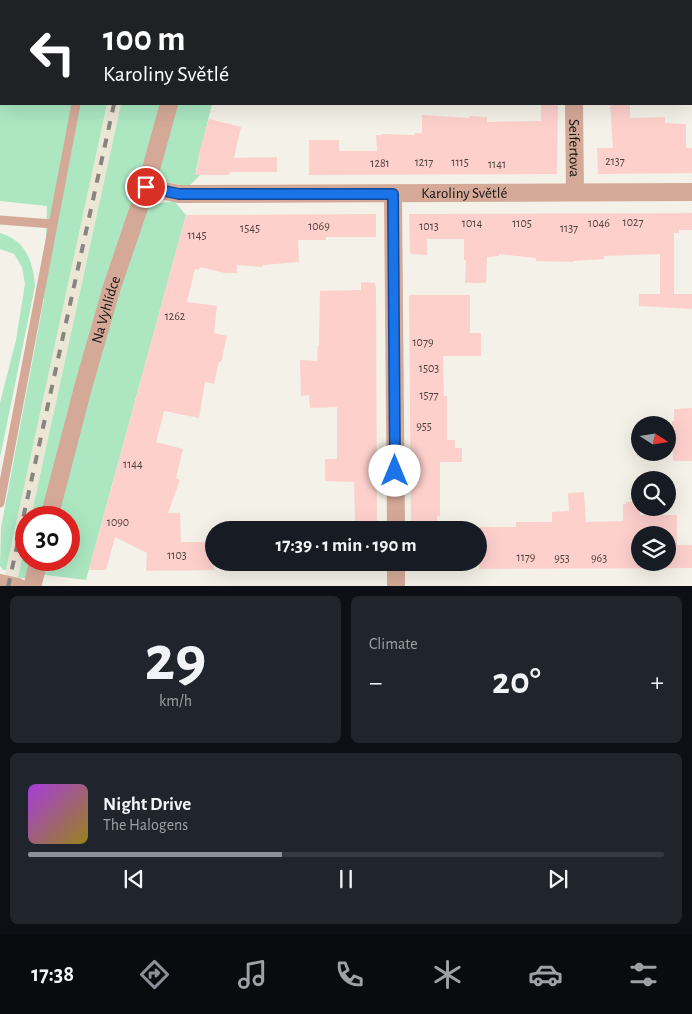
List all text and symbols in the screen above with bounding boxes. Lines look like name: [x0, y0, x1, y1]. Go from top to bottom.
icon: left: [20, 20, 85, 85]
text: 100 m: [103, 22, 186, 57]
text: Karoliny Světlé: [103, 63, 229, 85]
street label: Seifertova: [567, 119, 582, 177]
house number: 2137: [605, 155, 625, 167]
house number: 1217: [415, 156, 433, 168]
house number: 1115: [451, 156, 469, 168]
house number: 1281: [370, 157, 390, 169]
house number: 1141: [488, 158, 506, 170]
pin: [125, 166, 167, 208]
icon: arrive: [132, 173, 160, 201]
street label: Karoliny Světlé: [421, 185, 507, 201]
house number: 1027: [623, 216, 643, 228]
house number: 1014: [462, 217, 482, 229]
house number: 1105: [512, 217, 532, 229]
house number: 1046: [588, 217, 610, 229]
house number: 1069: [308, 220, 330, 232]
house number: 1013: [419, 220, 439, 232]
house number: 1545: [240, 222, 260, 234]
house number: 1137: [560, 222, 578, 234]
house number: 1145: [187, 229, 207, 241]
street label: Na Vyhlídce: [89, 274, 123, 345]
house number: 1262: [165, 310, 186, 322]
house number: 1079: [412, 336, 434, 348]
house number: 1503: [419, 362, 439, 374]
house number: 1577: [419, 389, 439, 401]
north arrow: [631, 416, 676, 461]
map controls: [631, 416, 676, 571]
house number: 955: [416, 420, 432, 432]
position arrow: [368, 444, 420, 496]
house number: 1144: [123, 458, 143, 470]
button: search: [631, 471, 676, 516]
speed limit sign: 30: [15, 506, 80, 571]
house number: 1090: [107, 516, 129, 528]
button: layers: [631, 526, 676, 571]
text: 17:39 · 1 min · 190 m: [275, 536, 417, 555]
house number: 1103: [167, 549, 187, 561]
house number: 1179: [517, 551, 536, 563]
house number: 953: [554, 552, 570, 564]
house number: 963: [591, 552, 607, 564]
text: 29: [144, 627, 207, 692]
text: Climate: [369, 636, 418, 652]
text: 20°: [492, 663, 541, 701]
text: −: [369, 669, 382, 697]
text: +: [651, 669, 664, 697]
text: km/h: [159, 693, 192, 709]
text: Night Drive: [103, 795, 191, 814]
text: The Halogens: [103, 817, 188, 833]
icon: previous: [120, 865, 148, 893]
icon: pause: [332, 865, 360, 893]
icon: next: [544, 865, 572, 893]
icon: directions: [137, 957, 172, 992]
icon: music: [235, 957, 270, 992]
icon: phone: [332, 957, 367, 992]
icon: climate: [430, 957, 465, 992]
icon: car: [528, 957, 563, 992]
icon: filters: [626, 957, 661, 992]
text: 17:38: [31, 963, 74, 985]

